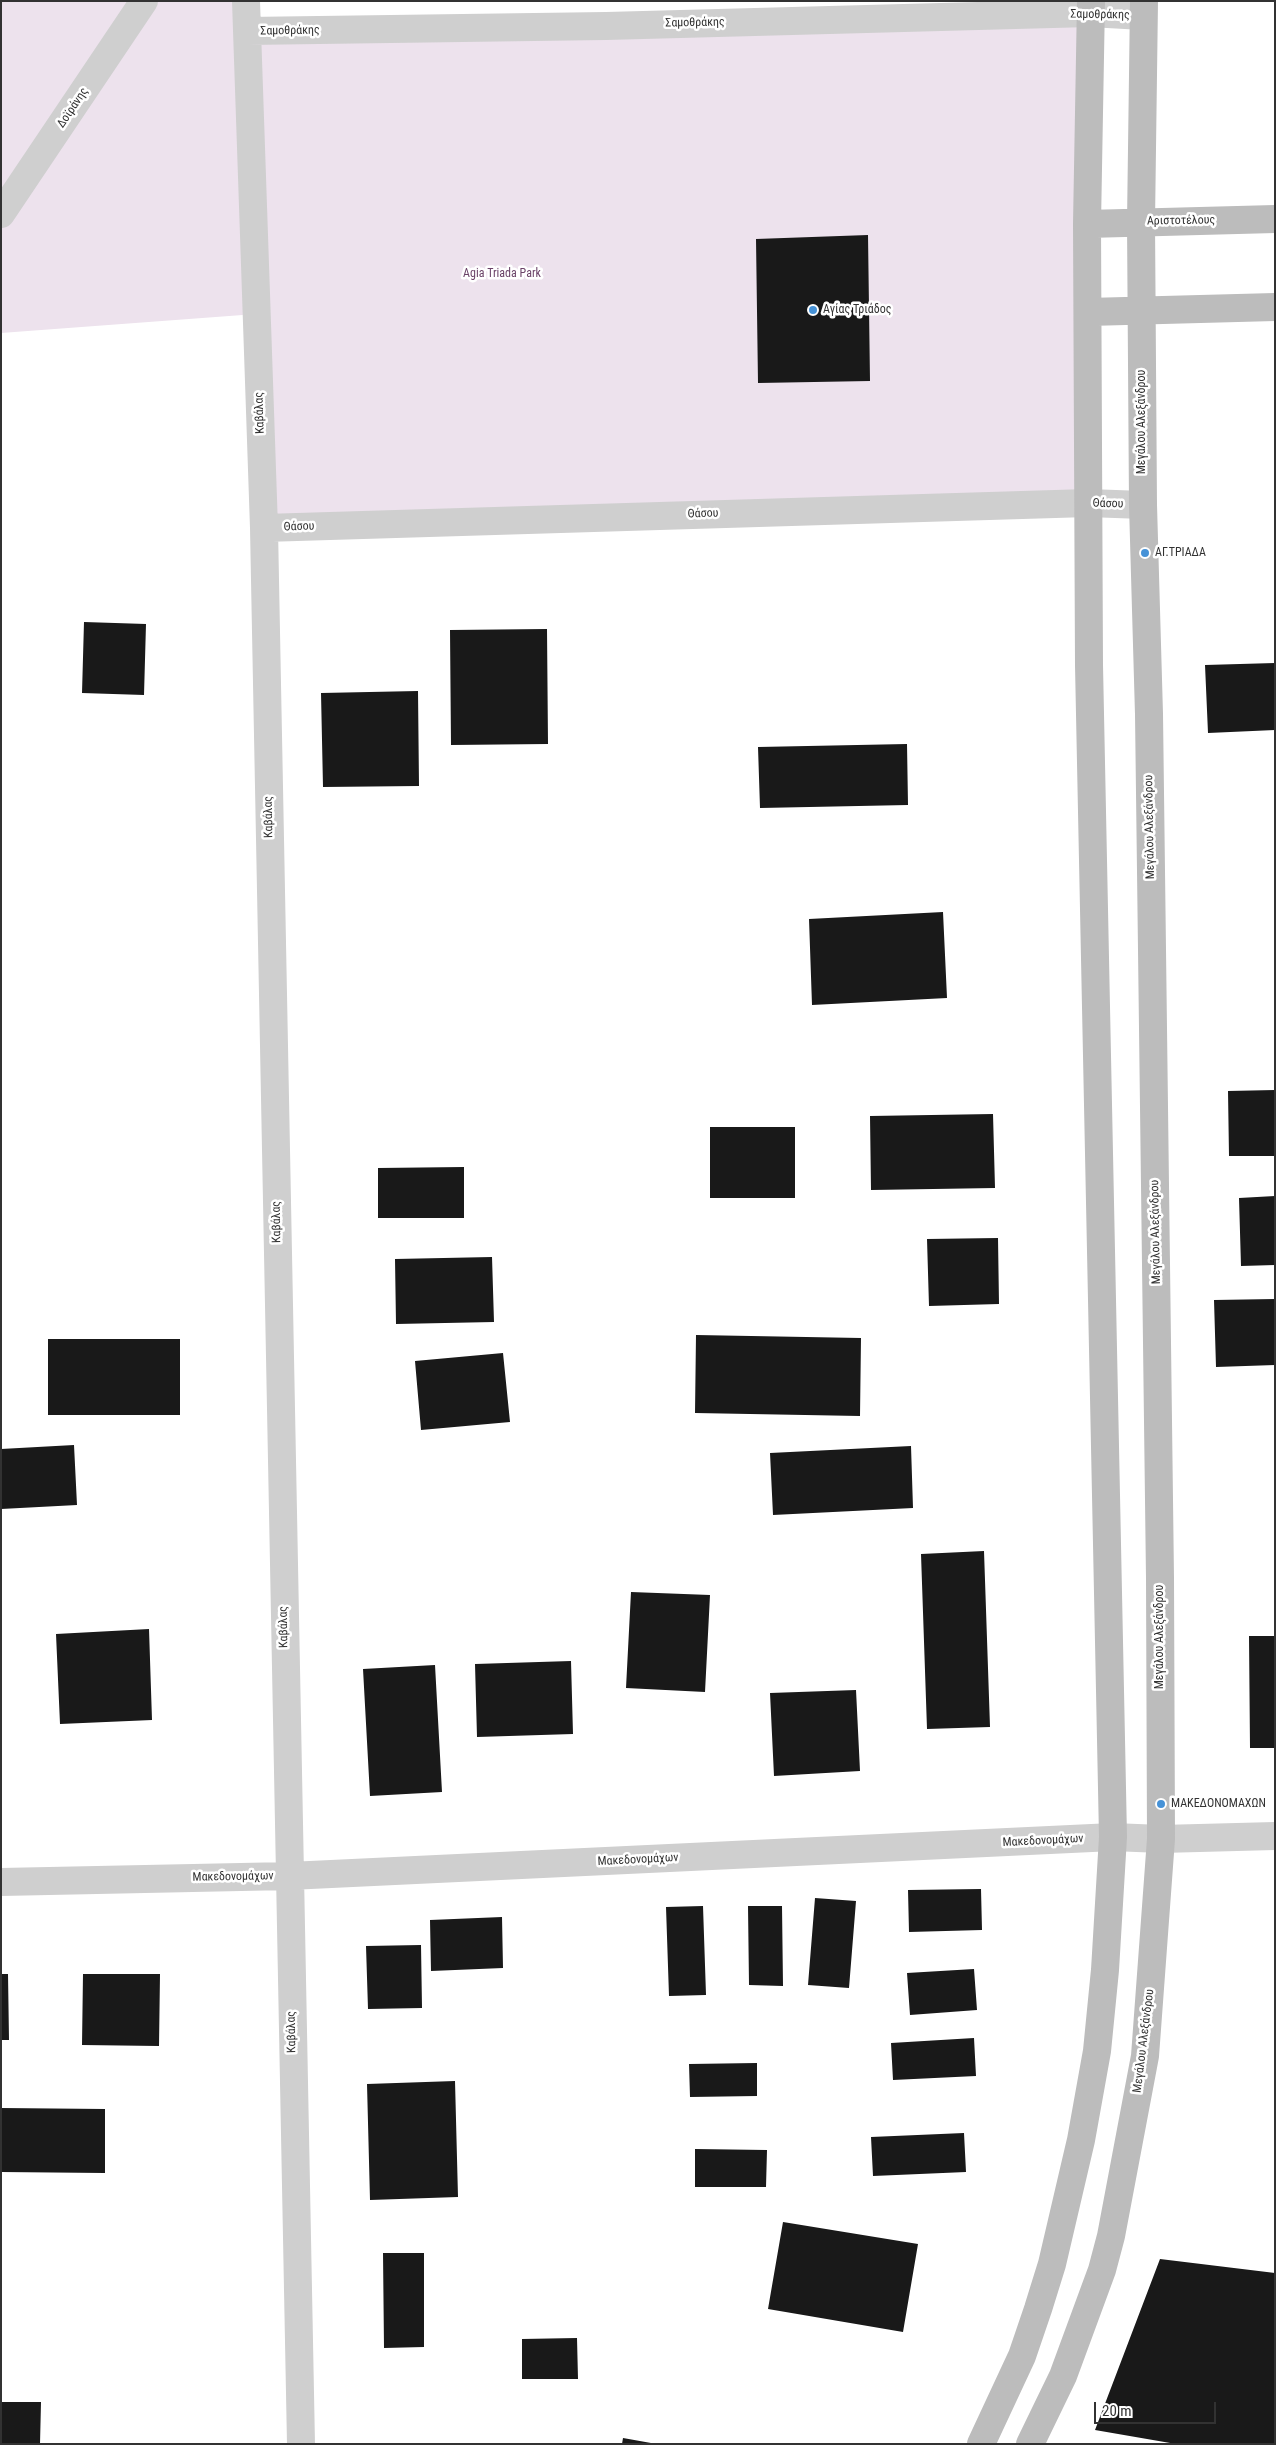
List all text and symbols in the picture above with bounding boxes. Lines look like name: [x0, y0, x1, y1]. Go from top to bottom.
street label: Σαμοθράκης: [1070, 7, 1130, 23]
street label: Σαμοθράκης: [665, 15, 725, 31]
street label: Σαμοθράκης: [260, 23, 320, 39]
street label: Δοϊράνης: [54, 85, 92, 131]
street label: Αριστοτέλους: [1147, 213, 1215, 229]
park label: Agia Triada Park: [463, 267, 541, 281]
place label: Αγίας Τριάδος: [823, 303, 891, 317]
marker: Αγίας Τριάδος: [807, 304, 819, 316]
street label: Μεγάλου Αλεξάνδρου: [1135, 370, 1149, 474]
street label: Καβάλας: [252, 392, 268, 434]
street label: Θάσου: [1092, 496, 1124, 512]
street label: Θάσου: [687, 506, 719, 522]
street label: Θάσου: [283, 519, 315, 535]
place label: ΑΓ.ΤΡΙΑΔΑ: [1155, 546, 1206, 560]
marker: ΑΓ.ΤΡΙΑΔΑ: [1139, 547, 1151, 559]
street label: Μεγάλου Αλεξάνδρου: [1142, 775, 1158, 879]
street label: Καβάλας: [261, 796, 277, 838]
street label: Μεγάλου Αλεξάνδρου: [1148, 1180, 1164, 1284]
street label: Καβάλας: [269, 1201, 285, 1243]
street label: Μεγάλου Αλεξάνδρου: [1153, 1585, 1167, 1689]
street label: Καβάλας: [276, 1606, 292, 1648]
place label: ΜΑΚΕΔΟΝΟΜΑΧΩΝ: [1171, 1797, 1266, 1811]
marker: ΜΑΚΕΔΟΝΟΜΑΧΩΝ: [1155, 1798, 1167, 1810]
street label: Μακεδονομάχων: [1002, 1832, 1084, 1850]
street label: Μακεδονομάχων: [597, 1851, 679, 1869]
street label: Μακεδονομάχων: [192, 1869, 274, 1885]
street label: Μεγάλου Αλεξάνδρου: [1130, 1988, 1158, 2094]
street label: Καβάλας: [284, 2011, 300, 2053]
scale bar: [1096, 2392, 1218, 2424]
text: 20 m: [1102, 2402, 1132, 2420]

